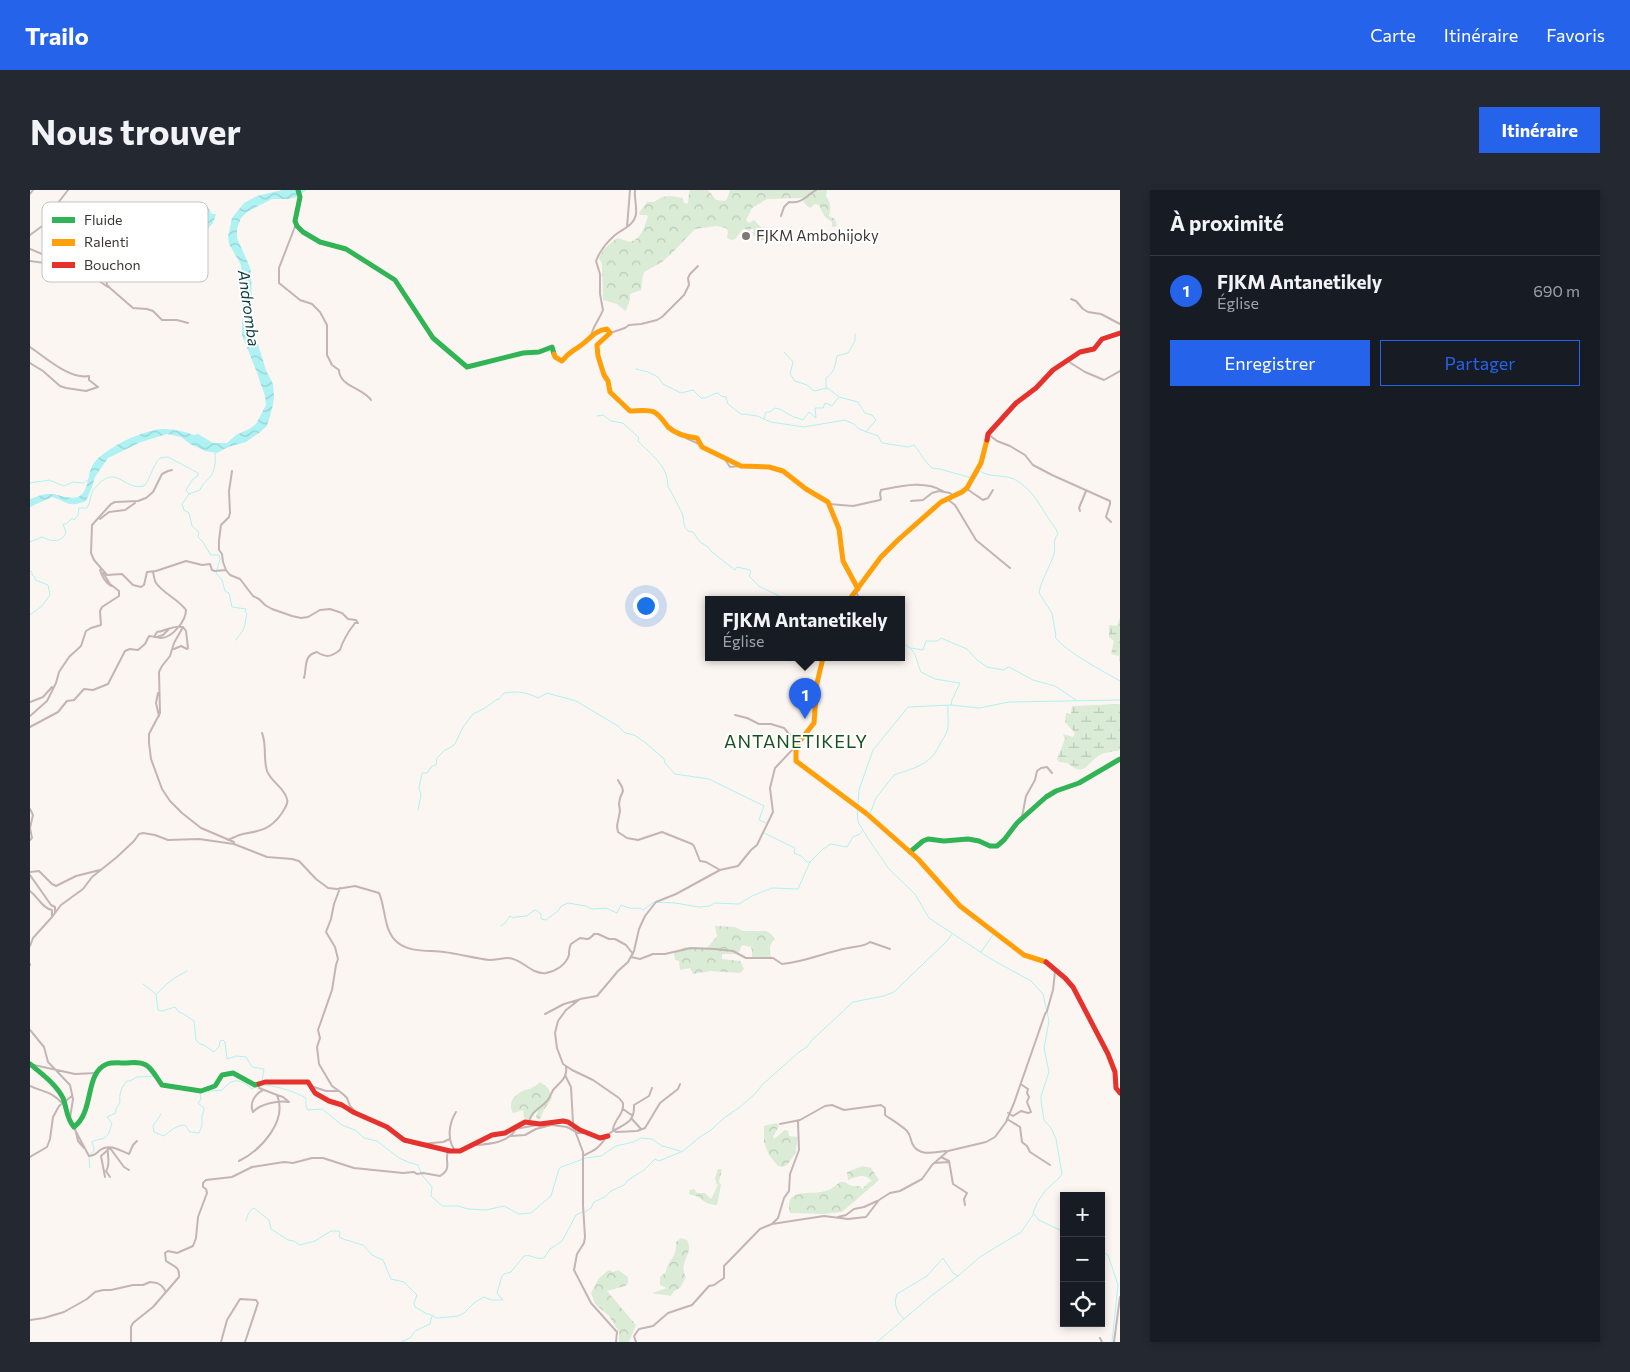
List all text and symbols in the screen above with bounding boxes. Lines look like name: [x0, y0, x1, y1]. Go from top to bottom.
text: Trailo: [25, 21, 89, 50]
text: Carte: [1370, 24, 1416, 46]
text: Itinéraire: [1444, 24, 1518, 46]
text: Favoris: [1546, 24, 1605, 46]
button: Itinéraire: [1479, 107, 1600, 153]
text: Nous trouver: [30, 109, 241, 152]
legend: [42, 202, 208, 282]
text: À proximité: [1170, 210, 1284, 235]
text: Fluide: [84, 211, 122, 228]
place label: FJKM Ambohijoky: [756, 226, 879, 244]
marker: FJKM Ambohijoky: [740, 230, 752, 242]
text: Ralenti: [84, 233, 129, 250]
text: Bouchon: [84, 256, 141, 273]
water label: Andromba: [235, 268, 264, 347]
text: FJKM Antanetikely: [1217, 270, 1382, 293]
text: 1: [1182, 281, 1190, 300]
text: 690 m: [1533, 281, 1580, 300]
text: Église: [1217, 293, 1259, 312]
button: Enregistrer: [1170, 340, 1370, 386]
button: Partager: [1380, 340, 1580, 386]
your location: [633, 593, 659, 619]
popup: [705, 596, 905, 661]
text: FJKM Antanetikely: [722, 608, 888, 631]
text: Église: [722, 631, 764, 650]
pin: 1: [789, 678, 821, 719]
district label: ANTANETIKELY: [724, 730, 868, 752]
map controls: [1060, 1192, 1105, 1327]
button: +: [1060, 1192, 1105, 1237]
button: −: [1060, 1237, 1105, 1282]
button: locate: [1060, 1282, 1105, 1327]

